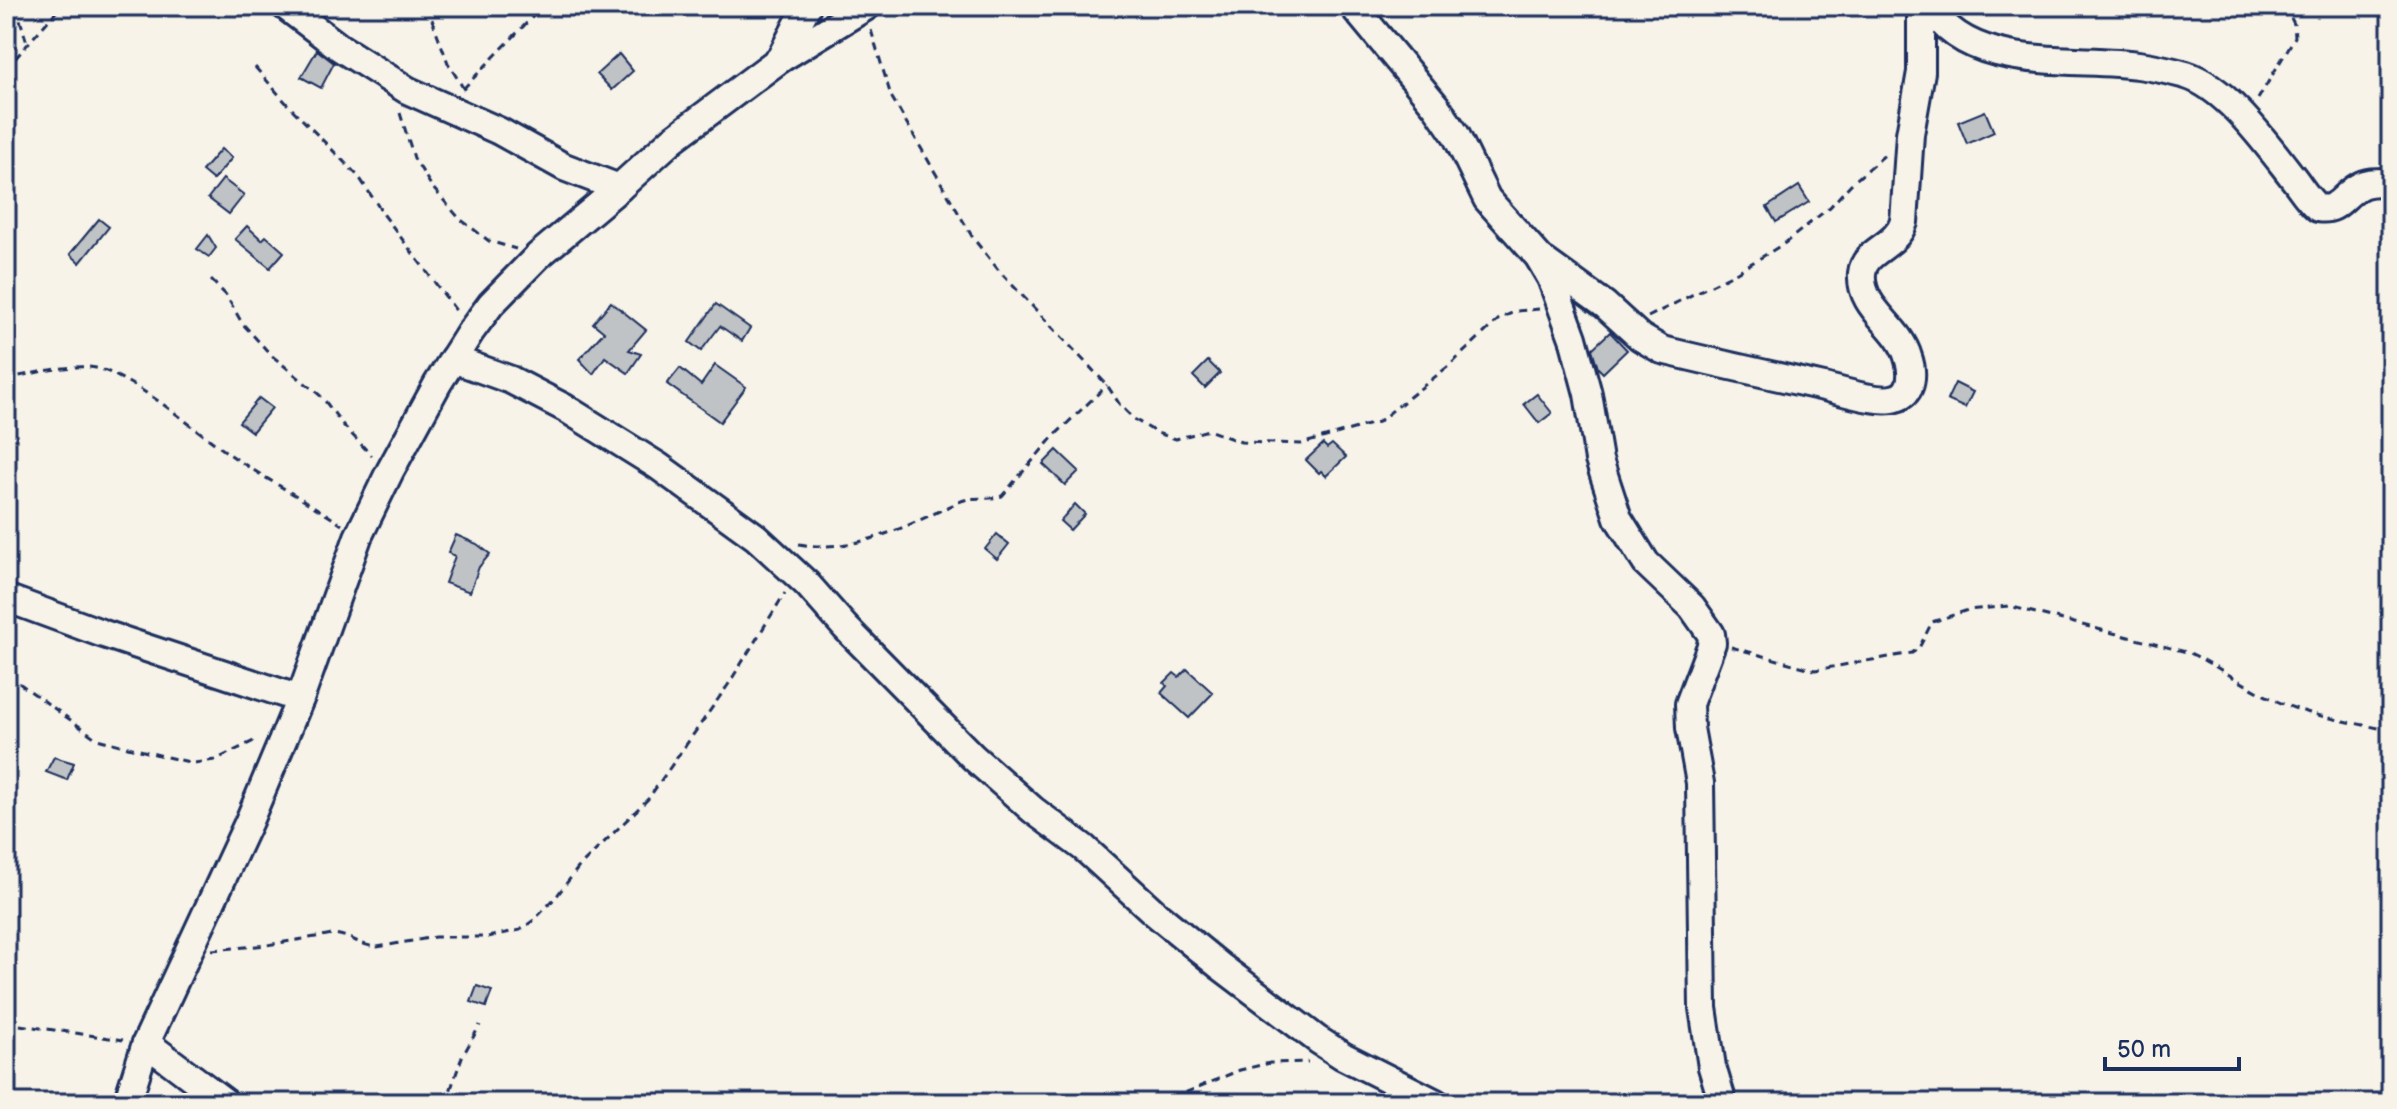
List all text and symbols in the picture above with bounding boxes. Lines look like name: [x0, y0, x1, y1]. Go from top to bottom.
scale bar: [2105, 1021, 2239, 1071]
text: 50 m: [2117, 1035, 2171, 1064]

